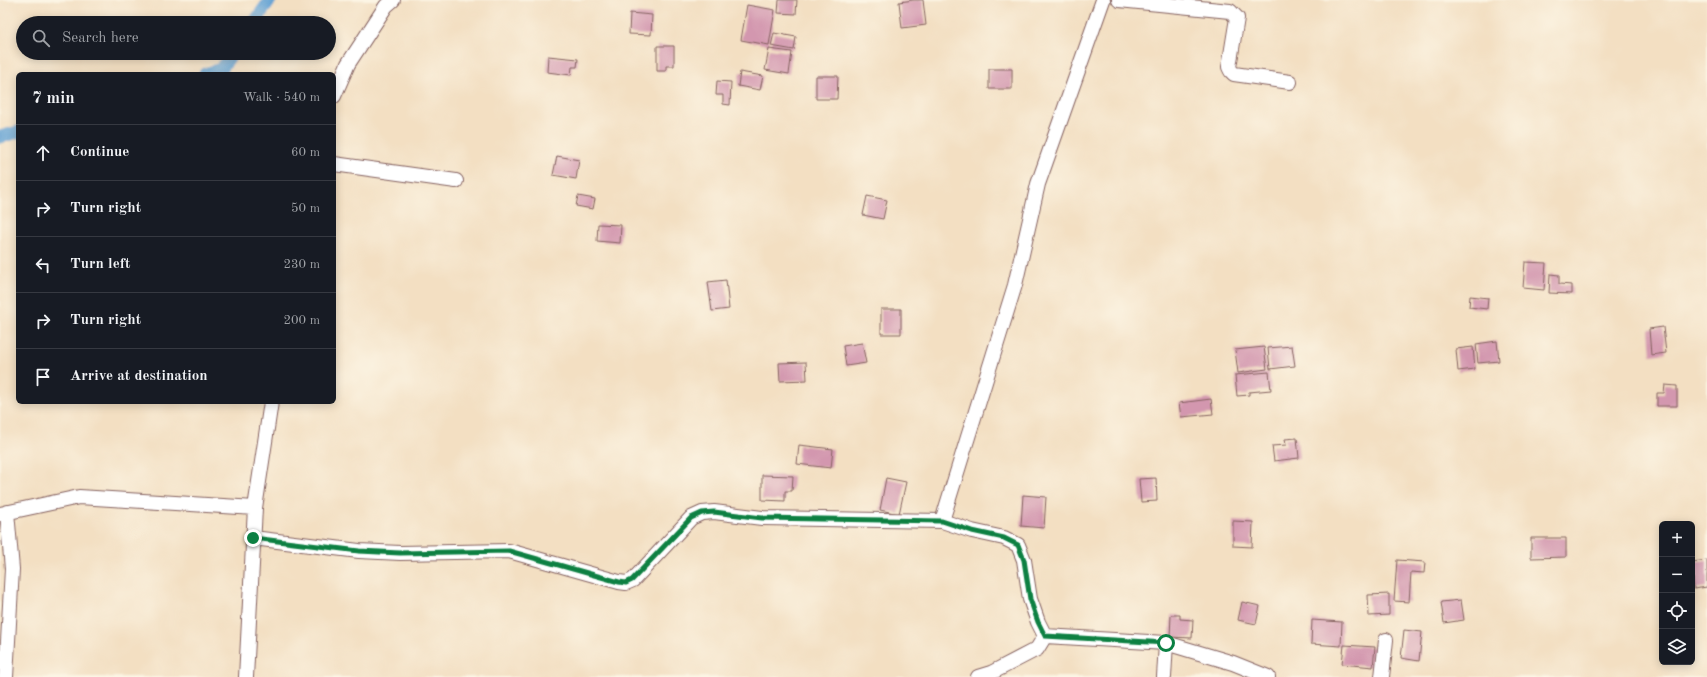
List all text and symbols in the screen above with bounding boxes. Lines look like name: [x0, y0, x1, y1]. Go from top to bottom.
search box: [16, 16, 336, 60]
icon: search: [30, 27, 52, 49]
text: Search here: [62, 31, 139, 46]
text: 7 min: [32, 90, 75, 107]
text: Walk · 540 m: [243, 91, 320, 104]
icon: ahead: [32, 142, 54, 164]
text: Continue: [70, 145, 129, 160]
text: 60 m: [291, 146, 320, 159]
icon: right: [32, 198, 54, 220]
text: Turn right: [70, 201, 141, 216]
text: 50 m: [291, 202, 320, 215]
icon: left: [32, 254, 54, 276]
text: Turn left: [70, 257, 130, 272]
text: 230 m: [283, 258, 320, 271]
icon: right: [32, 310, 54, 332]
text: Turn right: [70, 313, 141, 328]
text: 200 m: [283, 314, 320, 327]
icon: arrive: [32, 366, 54, 388]
text: Arrive at destination: [70, 369, 208, 384]
map controls: [1659, 521, 1695, 665]
button: +: [1659, 521, 1695, 557]
route end: [244, 529, 262, 547]
button: −: [1659, 557, 1695, 593]
button: locate: [1659, 593, 1695, 629]
button: layers: [1659, 629, 1695, 665]
route start: [1157, 634, 1175, 652]

